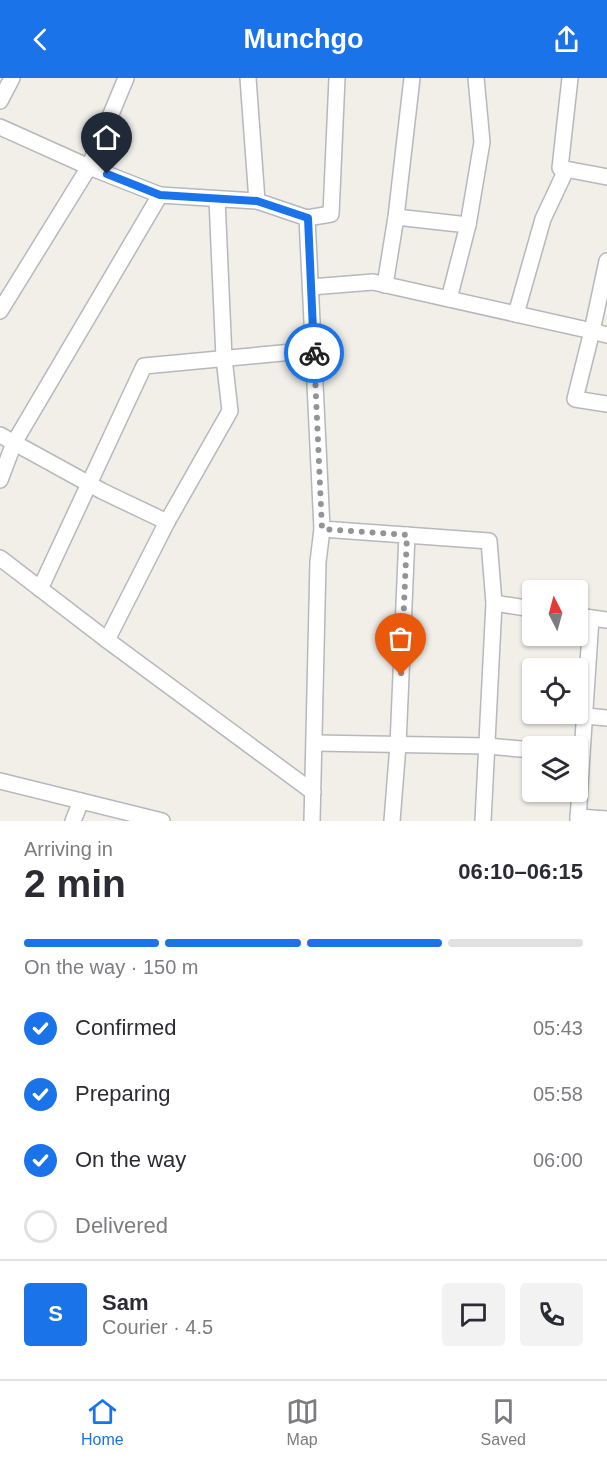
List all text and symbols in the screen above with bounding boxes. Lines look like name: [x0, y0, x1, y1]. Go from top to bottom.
icon: back: [24, 23, 57, 56]
icon: share: [550, 23, 583, 56]
text: Munchgo: [244, 24, 363, 54]
pin: [81, 112, 132, 174]
icon: home: [90, 121, 123, 154]
courier: [284, 323, 344, 383]
icon: bike: [298, 337, 331, 370]
north arrow: [522, 580, 588, 646]
map controls: [522, 580, 588, 802]
pin: [375, 613, 426, 675]
icon: bag: [384, 622, 417, 655]
button: locate: [522, 658, 588, 724]
button: layers: [522, 736, 588, 802]
text: Arriving in: [24, 838, 113, 860]
text: 06:10–06:15: [458, 859, 583, 884]
text: 2 min: [24, 862, 126, 905]
text: On the way · 150 m: [24, 956, 199, 978]
icon: check: [24, 1012, 57, 1045]
text: Confirmed: [75, 1015, 176, 1040]
text: 05:43: [533, 1017, 583, 1039]
icon: check: [24, 1078, 57, 1111]
text: Preparing: [75, 1081, 170, 1106]
text: 05:58: [533, 1083, 583, 1105]
icon: check: [24, 1144, 57, 1177]
text: On the way: [75, 1147, 186, 1172]
text: 06:00: [533, 1149, 583, 1171]
text: Delivered: [75, 1213, 168, 1238]
button: chat: [442, 1283, 505, 1346]
button: phone: [520, 1283, 583, 1346]
text: Sam: [102, 1290, 148, 1315]
text: S: [48, 1301, 63, 1326]
text: Courier · 4.5: [102, 1316, 213, 1338]
tab: Home: [81, 1395, 124, 1449]
tab: Map: [286, 1395, 319, 1449]
tab: Saved: [481, 1395, 526, 1449]

